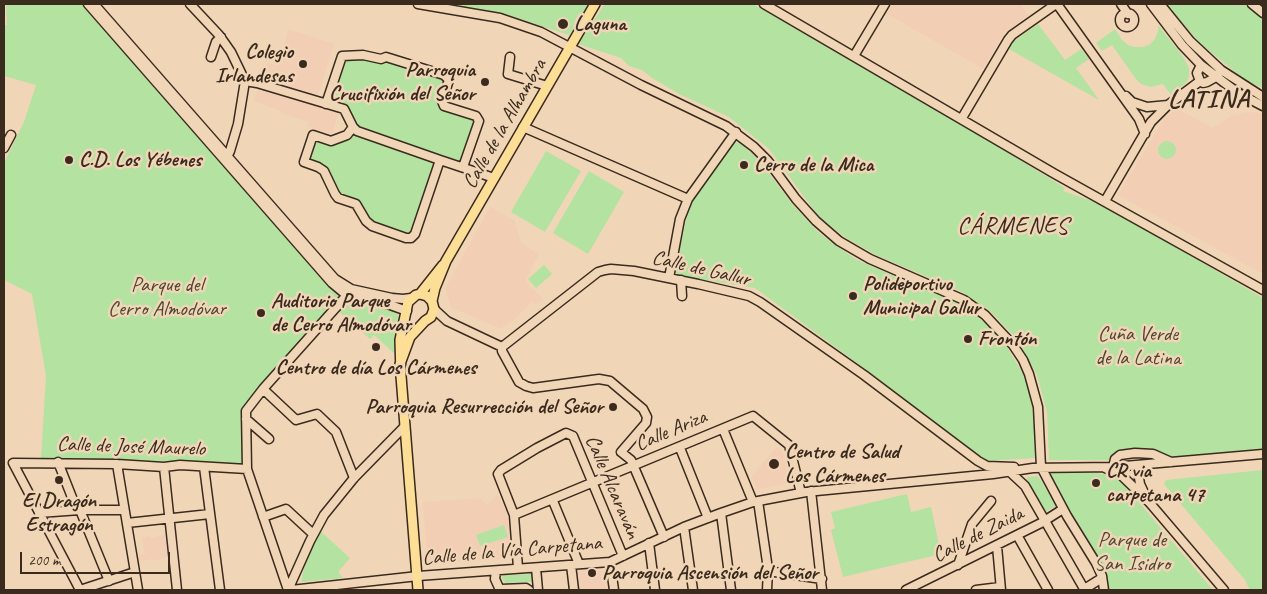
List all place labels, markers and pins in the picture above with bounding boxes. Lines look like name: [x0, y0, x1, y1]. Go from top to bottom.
place label: Laguna: [574, 11, 626, 37]
marker: Laguna: [556, 17, 570, 31]
place label: Colegio Irlandesas: [215, 39, 293, 89]
place label: Parroquia Crucifixión del Señor: [329, 57, 475, 107]
marker: Colegio Irlandesas: [297, 58, 309, 70]
marker: Parroquia Crucifixión del Señor: [479, 76, 491, 88]
place label: C.D. Los Yébenes: [79, 147, 201, 173]
place label: Cerro de la Mica: [754, 152, 873, 178]
marker: C.D. Los Yébenes: [63, 154, 75, 166]
marker: Cerro de la Mica: [738, 159, 750, 171]
place label: Polideportivo Municipal Gallur: [863, 271, 980, 321]
place label: Auditorio Parque de Cerro Almodóvar: [271, 288, 411, 338]
marker: Polideportivo Municipal Gallur: [847, 290, 859, 302]
marker: Auditorio Parque de Cerro Almodóvar: [255, 307, 267, 319]
place label: Frontón: [978, 326, 1036, 352]
marker: Frontón: [962, 333, 974, 345]
marker: Centro de día Los Cármenes: [370, 341, 382, 353]
place label: Centro de día Los Cármenes: [276, 355, 476, 381]
place label: Parroquia Resurrección del Señor: [366, 394, 603, 420]
marker: Parroquia Resurrección del Señor: [607, 401, 619, 413]
place label: Centro de Salud Los Cármenes: [785, 439, 899, 489]
marker: Centro de Salud Los Cármenes: [767, 457, 781, 471]
place label: CR via carpetana 47: [1106, 458, 1204, 508]
marker: El Dragón Estragón: [53, 474, 65, 486]
marker: CR via carpetana 47: [1090, 477, 1102, 489]
place label: El Dragón Estragón: [22, 488, 96, 538]
place label: Parroquia Ascensión del Señor: [602, 560, 818, 586]
marker: Parroquia Ascensión del Señor: [586, 567, 598, 579]

